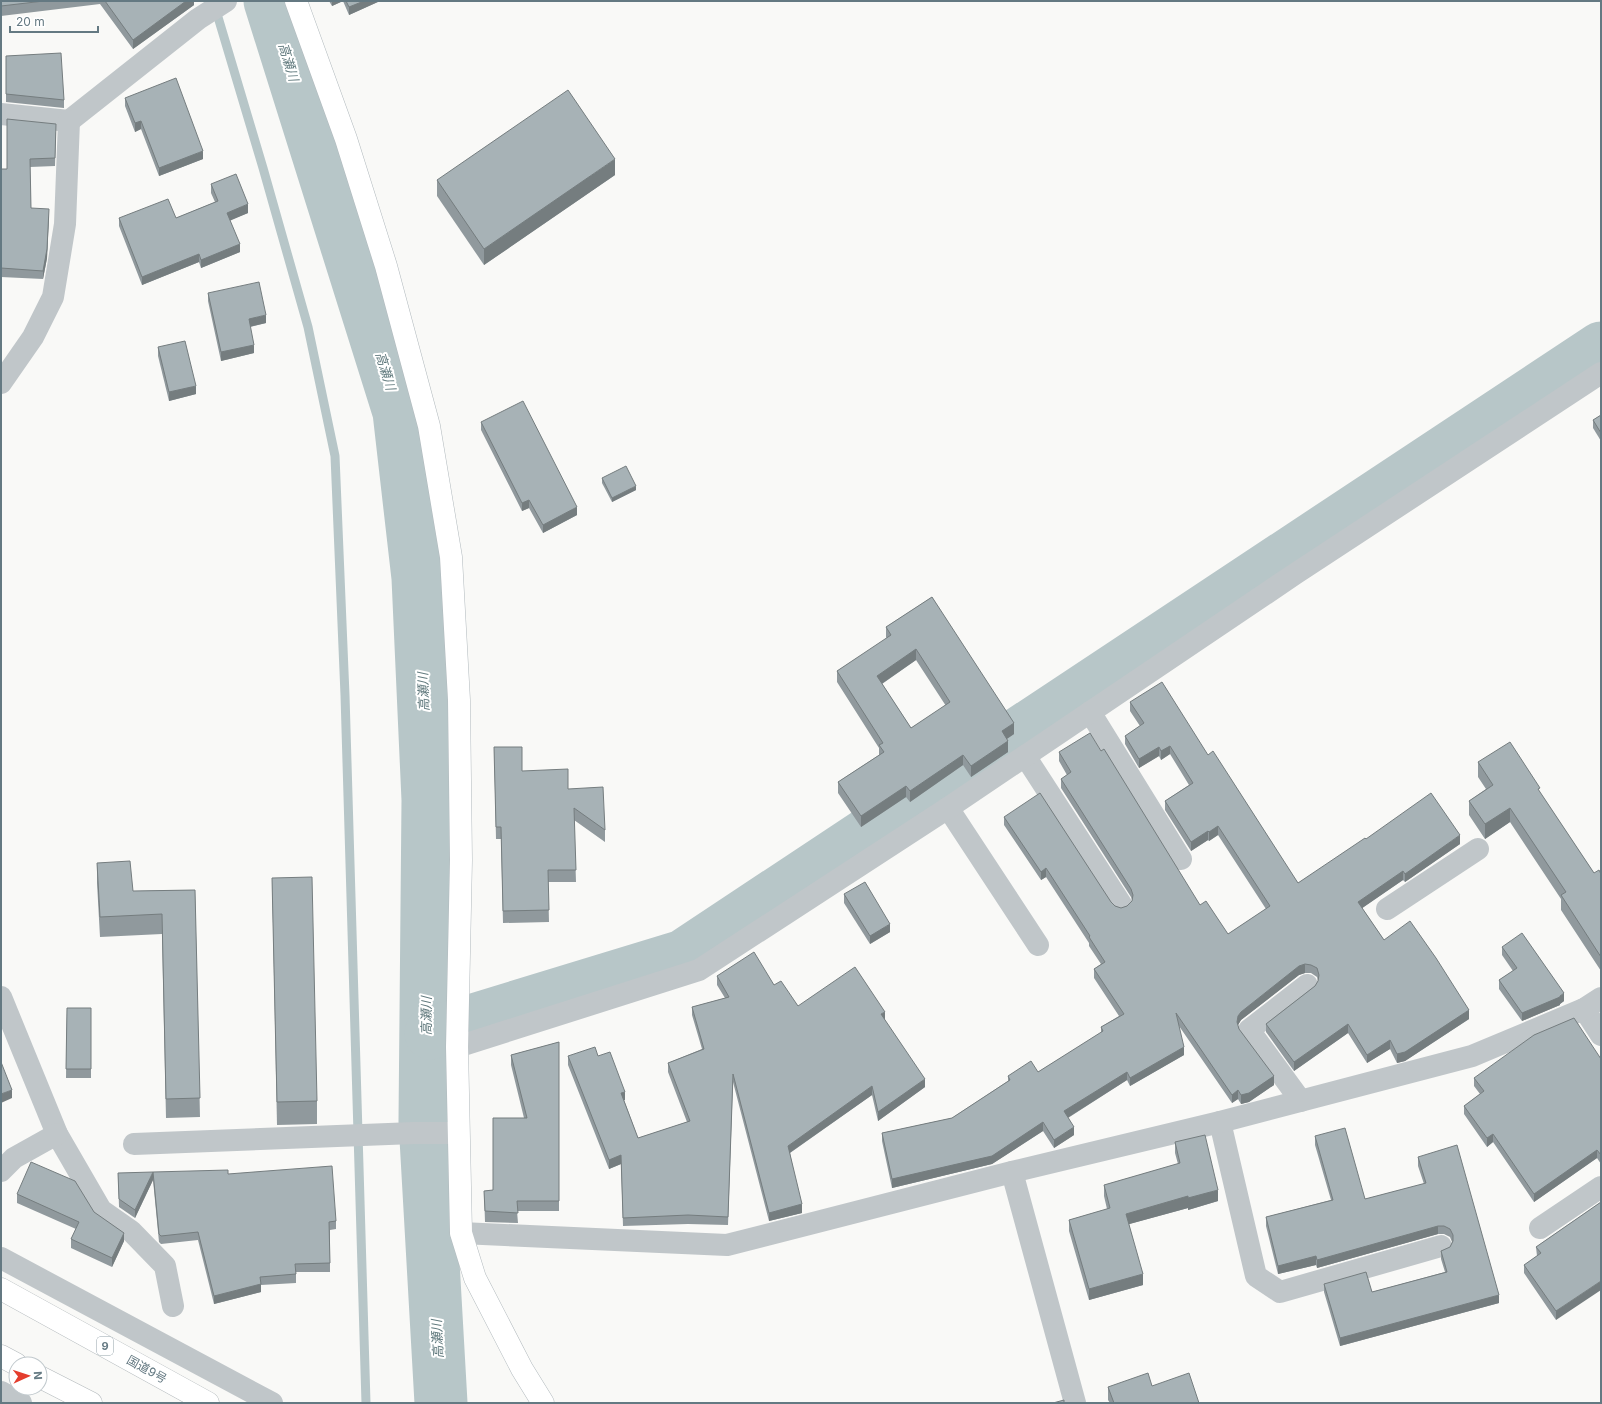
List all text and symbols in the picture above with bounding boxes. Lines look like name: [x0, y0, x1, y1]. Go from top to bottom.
scale bar: [10, 8, 98, 34]
text: 20 m: [16, 14, 45, 29]
water label: 高瀬川: [276, 41, 303, 85]
water label: 高瀬川: [373, 350, 400, 394]
water label: 高瀬川: [414, 670, 432, 712]
water label: 高瀬川: [418, 995, 434, 1036]
water label: 高瀬川: [428, 1317, 446, 1359]
road number: 9: [97, 1337, 113, 1355]
street label: 国道9号: [124, 1352, 170, 1386]
north arrow: [8, 1356, 48, 1396]
text: N: [31, 1371, 45, 1380]

